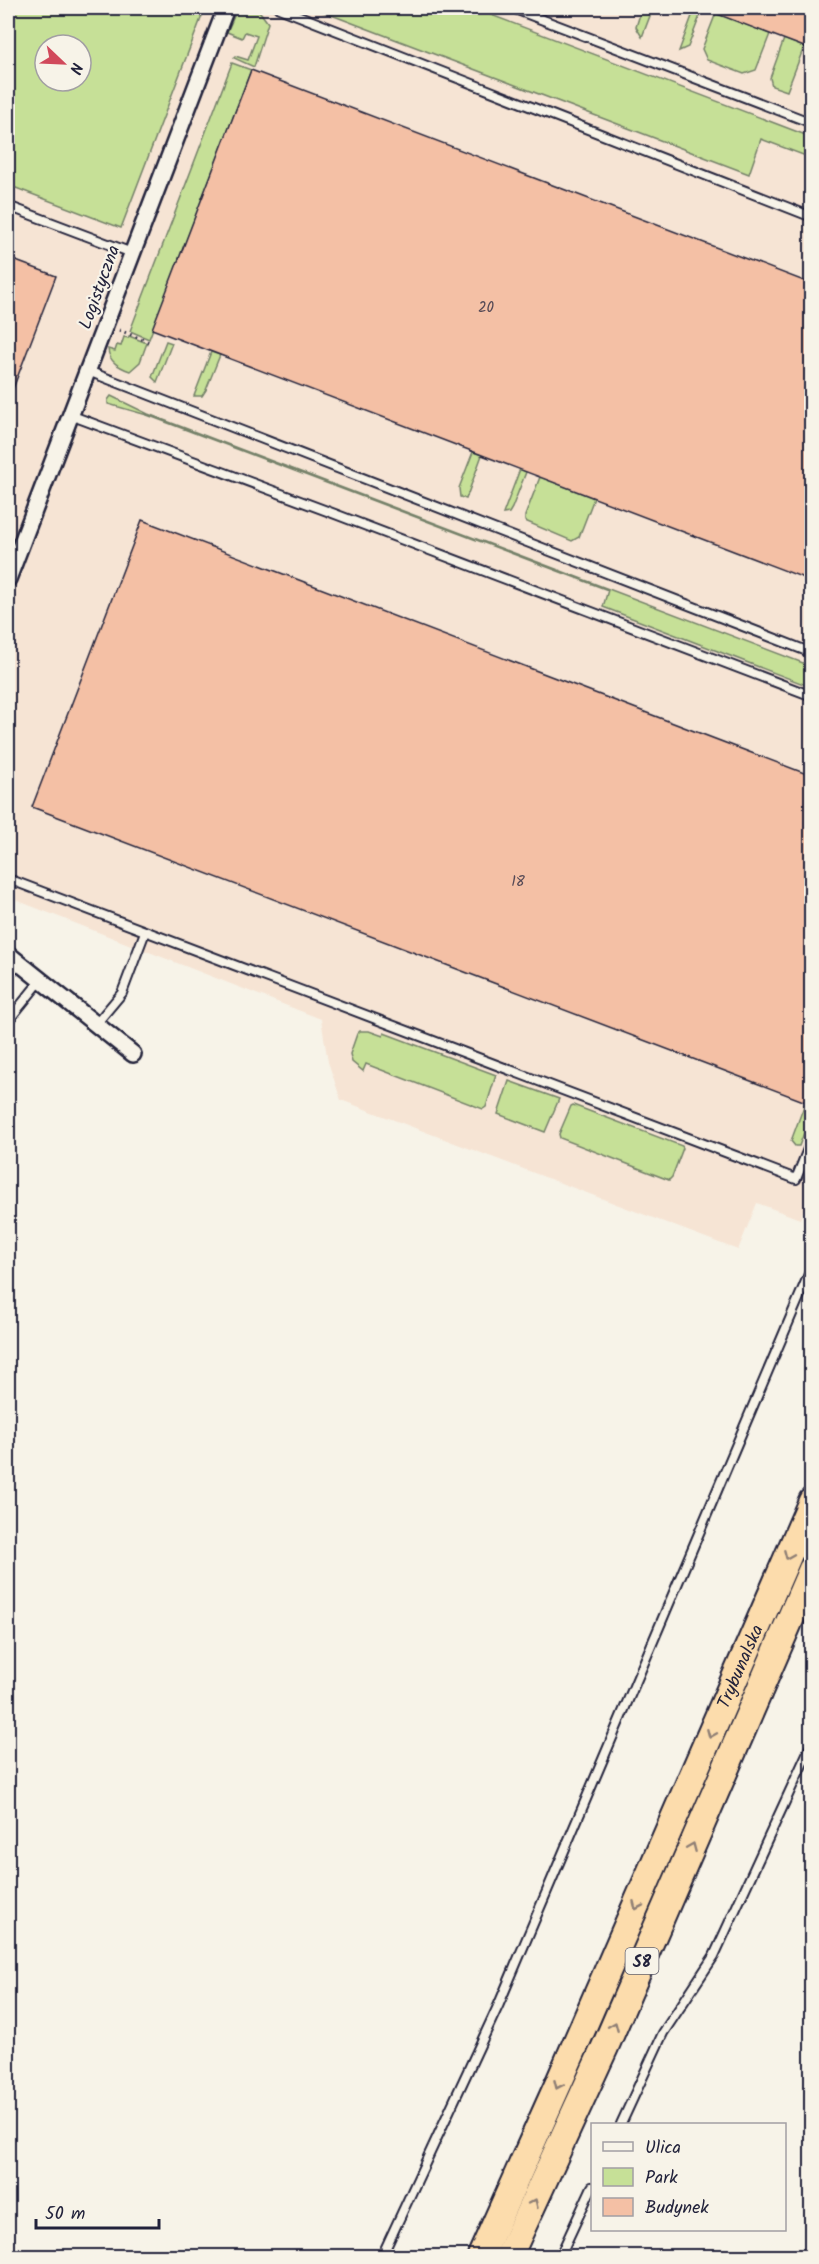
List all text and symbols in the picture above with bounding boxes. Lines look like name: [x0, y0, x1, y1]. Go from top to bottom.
north arrow: [33, 33, 93, 93]
text: N: [62, 59, 89, 78]
street label: Logistyczna: [72, 241, 129, 334]
house number: 20: [478, 296, 495, 320]
house number: 18: [511, 870, 526, 894]
one-way arrow: [784, 1548, 796, 1559]
street label: Trybunalska: [710, 1620, 772, 1714]
one-way arrow: [706, 1727, 718, 1738]
one-way arrow: [685, 1842, 697, 1853]
one-way arrow: [632, 1900, 644, 1911]
road number: S8: [626, 1948, 658, 1974]
one-way arrow: [607, 2021, 619, 2032]
one-way arrow: [554, 2078, 566, 2089]
legend: [591, 2123, 786, 2231]
text: Ulica: [645, 2134, 681, 2163]
text: Park: [645, 2164, 678, 2193]
scale bar: [36, 2192, 159, 2230]
text: Budynek: [645, 2194, 709, 2223]
one-way arrow: [526, 2199, 538, 2210]
text: 50 m: [45, 2200, 85, 2229]

